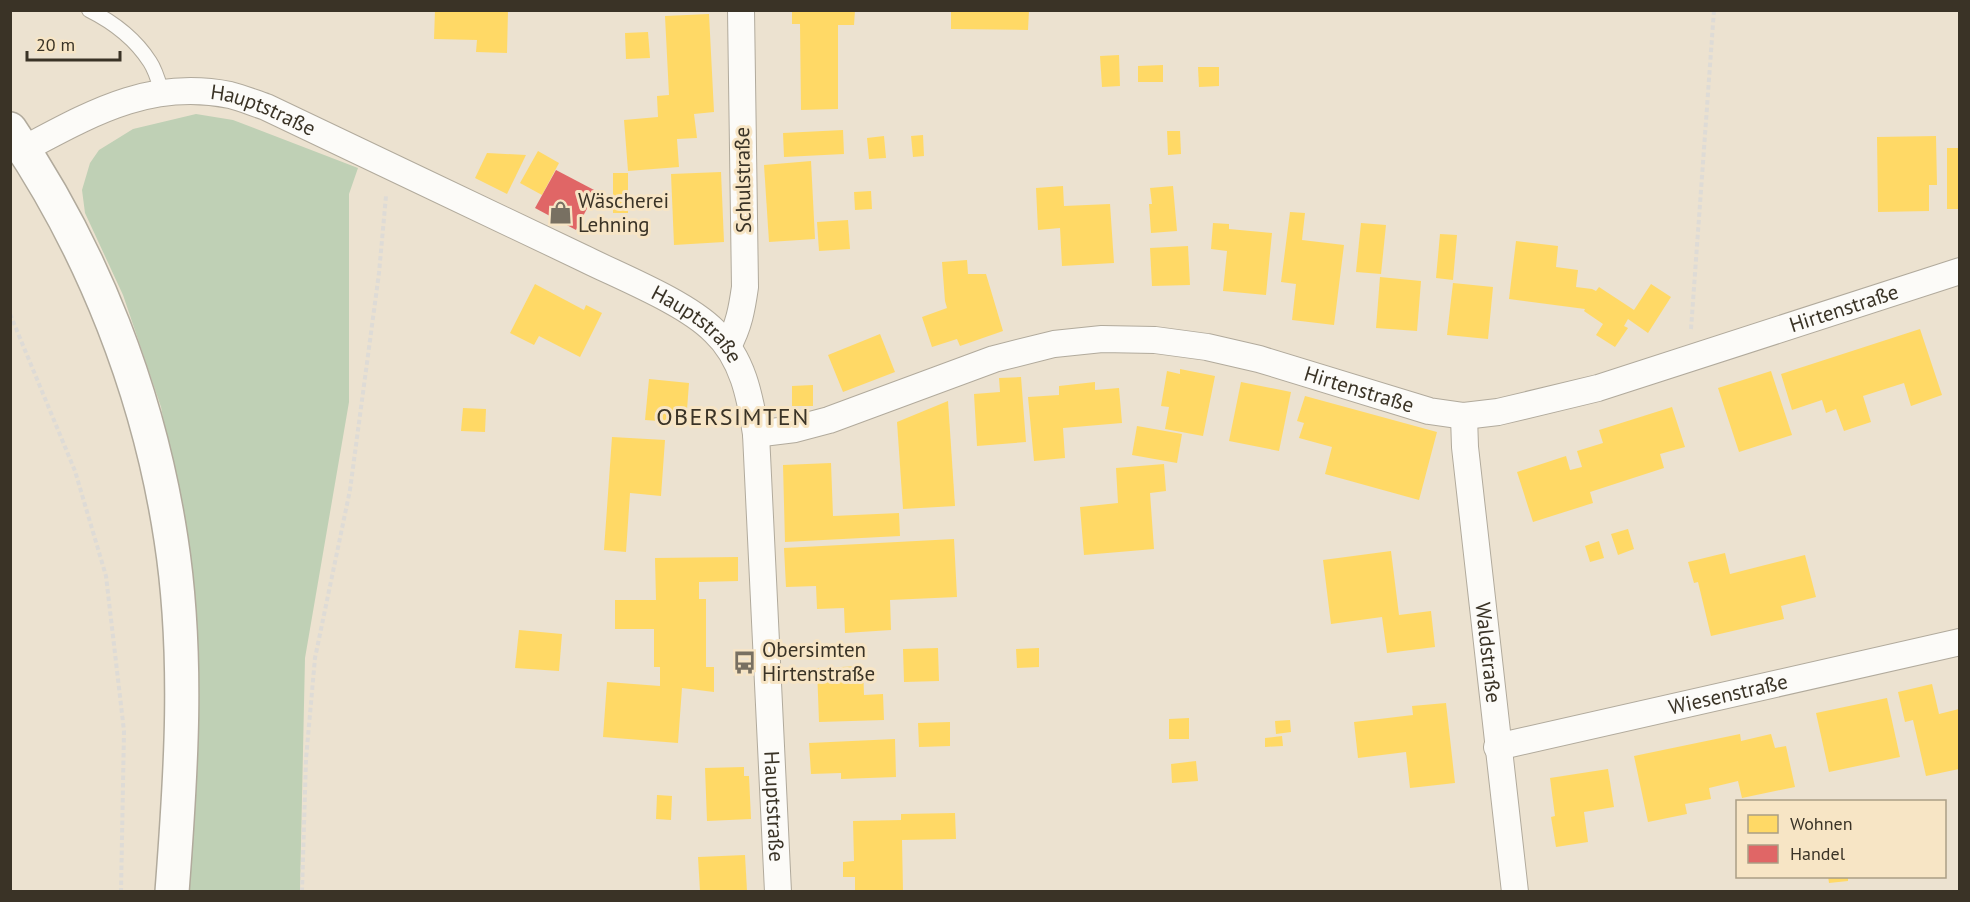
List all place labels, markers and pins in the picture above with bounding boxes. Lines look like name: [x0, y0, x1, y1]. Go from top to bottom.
place label: Wäscherei Lehning: [578, 187, 669, 238]
shop icon: Wäscherei Lehning: [547, 200, 573, 226]
place label: Obersimten Hirtenstraße: [762, 636, 875, 687]
bus stop icon: Obersimten Hirtenstraße: [731, 649, 757, 675]

